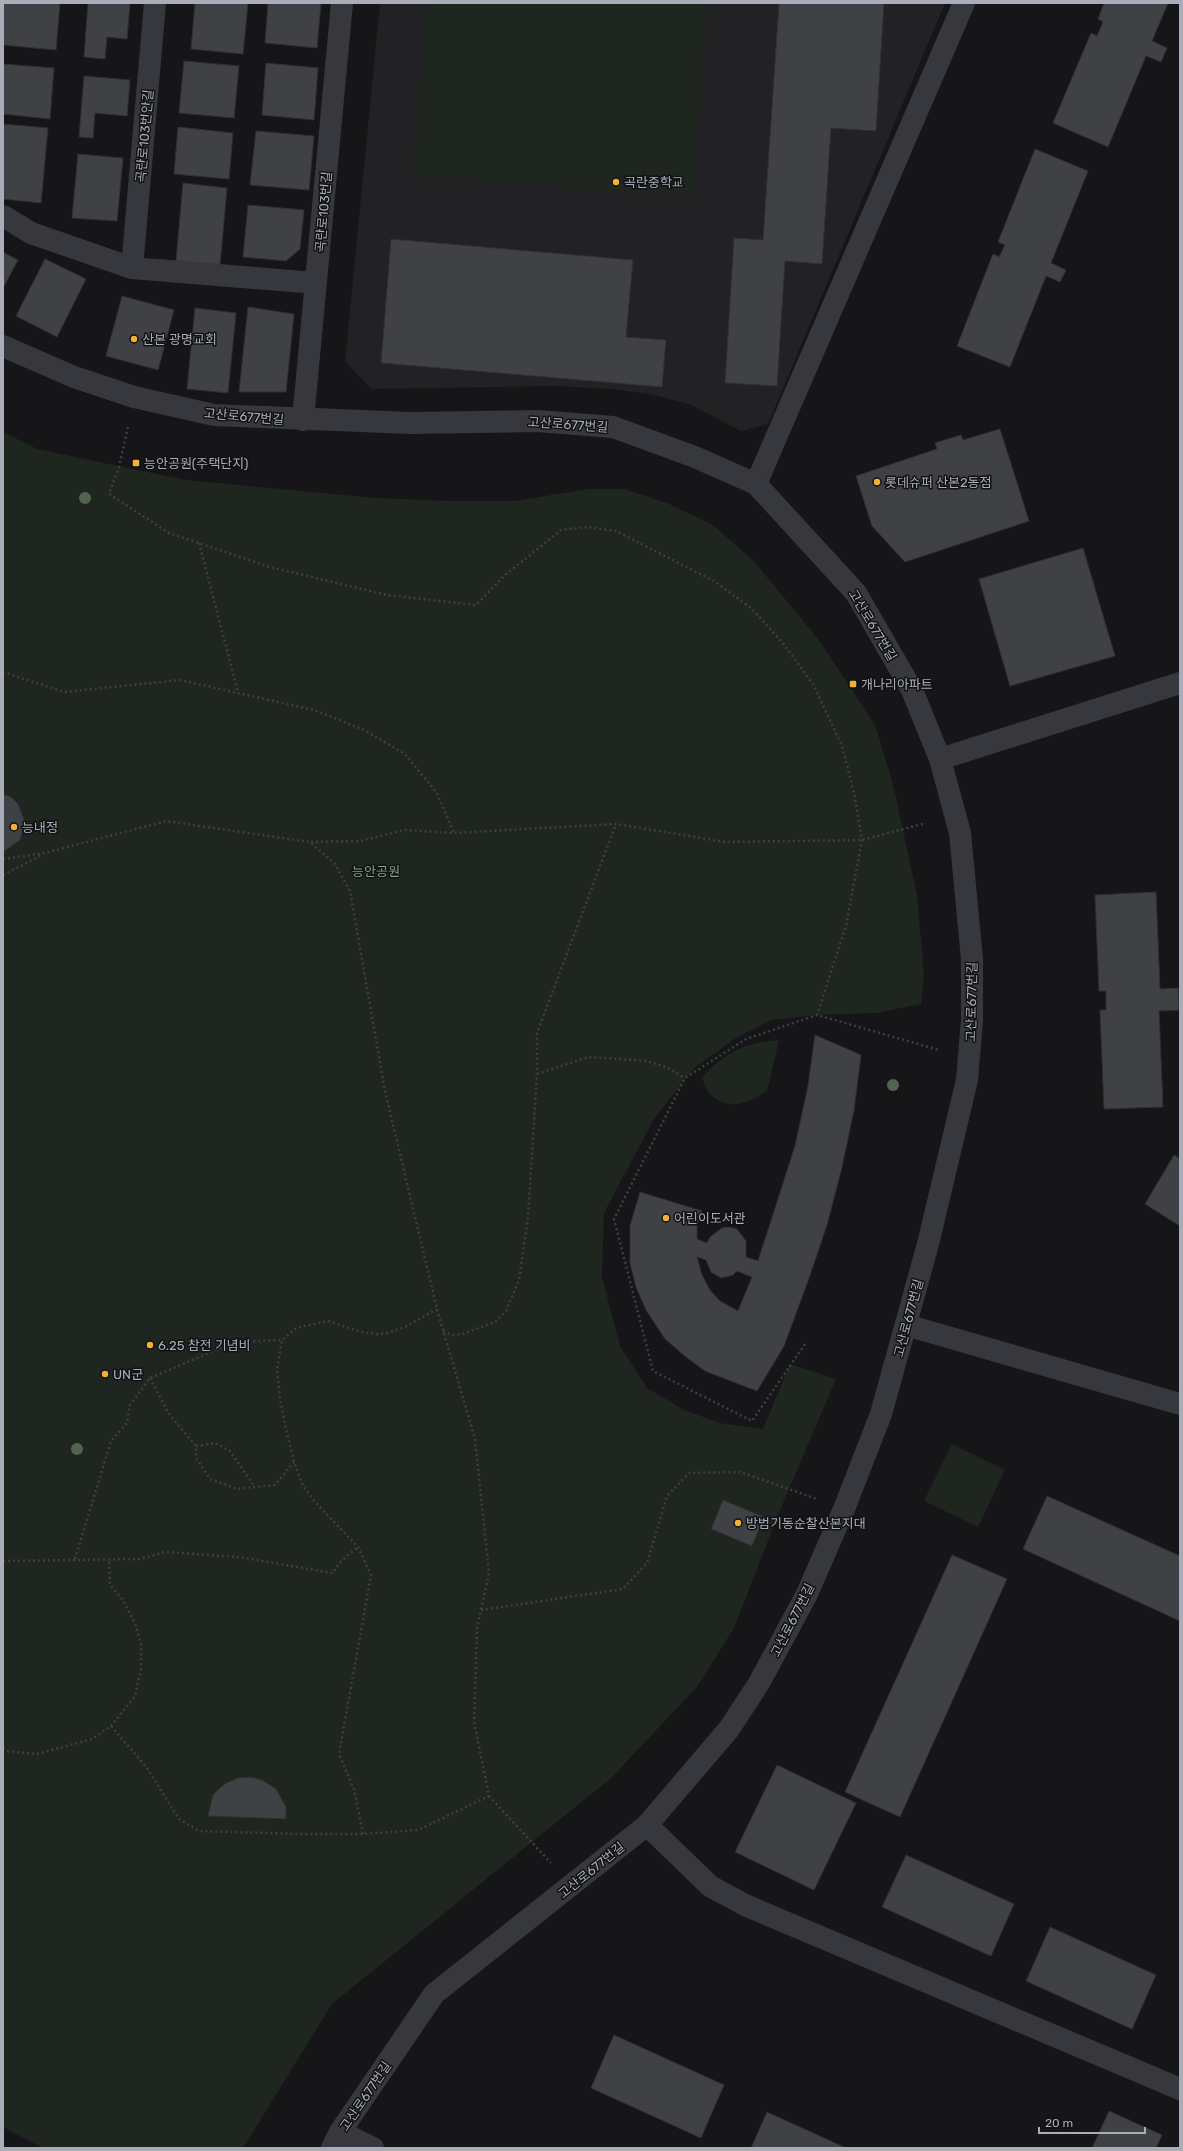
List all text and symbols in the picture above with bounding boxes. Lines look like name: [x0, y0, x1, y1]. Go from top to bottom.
street label: 곡란로103번안길: [133, 89, 156, 183]
street label: 곡란로103번길: [312, 171, 335, 253]
place label: 곡란중학교: [624, 175, 684, 190]
marker: 곡란중학교: [611, 177, 621, 187]
place label: 산본 광명교회: [142, 332, 217, 347]
marker: 산본 광명교회: [129, 334, 139, 344]
street label: 고산로677번길: [203, 406, 285, 427]
street label: 고산로677번길: [527, 414, 609, 435]
place label: 능안공원(주택단지): [144, 456, 249, 471]
marker: 능안공원(주택단지): [131, 458, 141, 468]
place label: 롯데슈퍼 산본2동점: [885, 475, 992, 490]
marker: 롯데슈퍼 산본2동점: [872, 477, 882, 487]
street label: 고산로677번길: [845, 587, 900, 664]
place label: 개나리아파트: [861, 677, 933, 692]
marker: 개나리아파트: [848, 679, 858, 689]
place label: 능내정: [22, 820, 58, 835]
marker: 능내정: [9, 822, 19, 832]
park label: 능안공원: [352, 864, 400, 879]
street label: 고산로677번길: [963, 962, 980, 1042]
place label: 어린이도서관: [674, 1211, 746, 1226]
marker: 어린이도서관: [661, 1213, 671, 1223]
street label: 고산로677번길: [891, 1277, 926, 1359]
place label: 6.25 참전 기념비: [158, 1338, 251, 1353]
marker: 6.25 참전 기념비: [145, 1340, 155, 1350]
place label: UN군: [113, 1367, 143, 1382]
marker: UN군: [100, 1369, 110, 1379]
place label: 방범기동순찰산본지대: [746, 1516, 866, 1531]
marker: 방범기동순찰산본지대: [733, 1518, 743, 1528]
street label: 고산로677번길: [767, 1581, 817, 1660]
street label: 고산로677번길: [555, 1839, 627, 1902]
street label: 고산로677번길: [337, 2059, 394, 2134]
scale bar: [1039, 2109, 1145, 2135]
text: 20 m: [1045, 2116, 1073, 2130]

